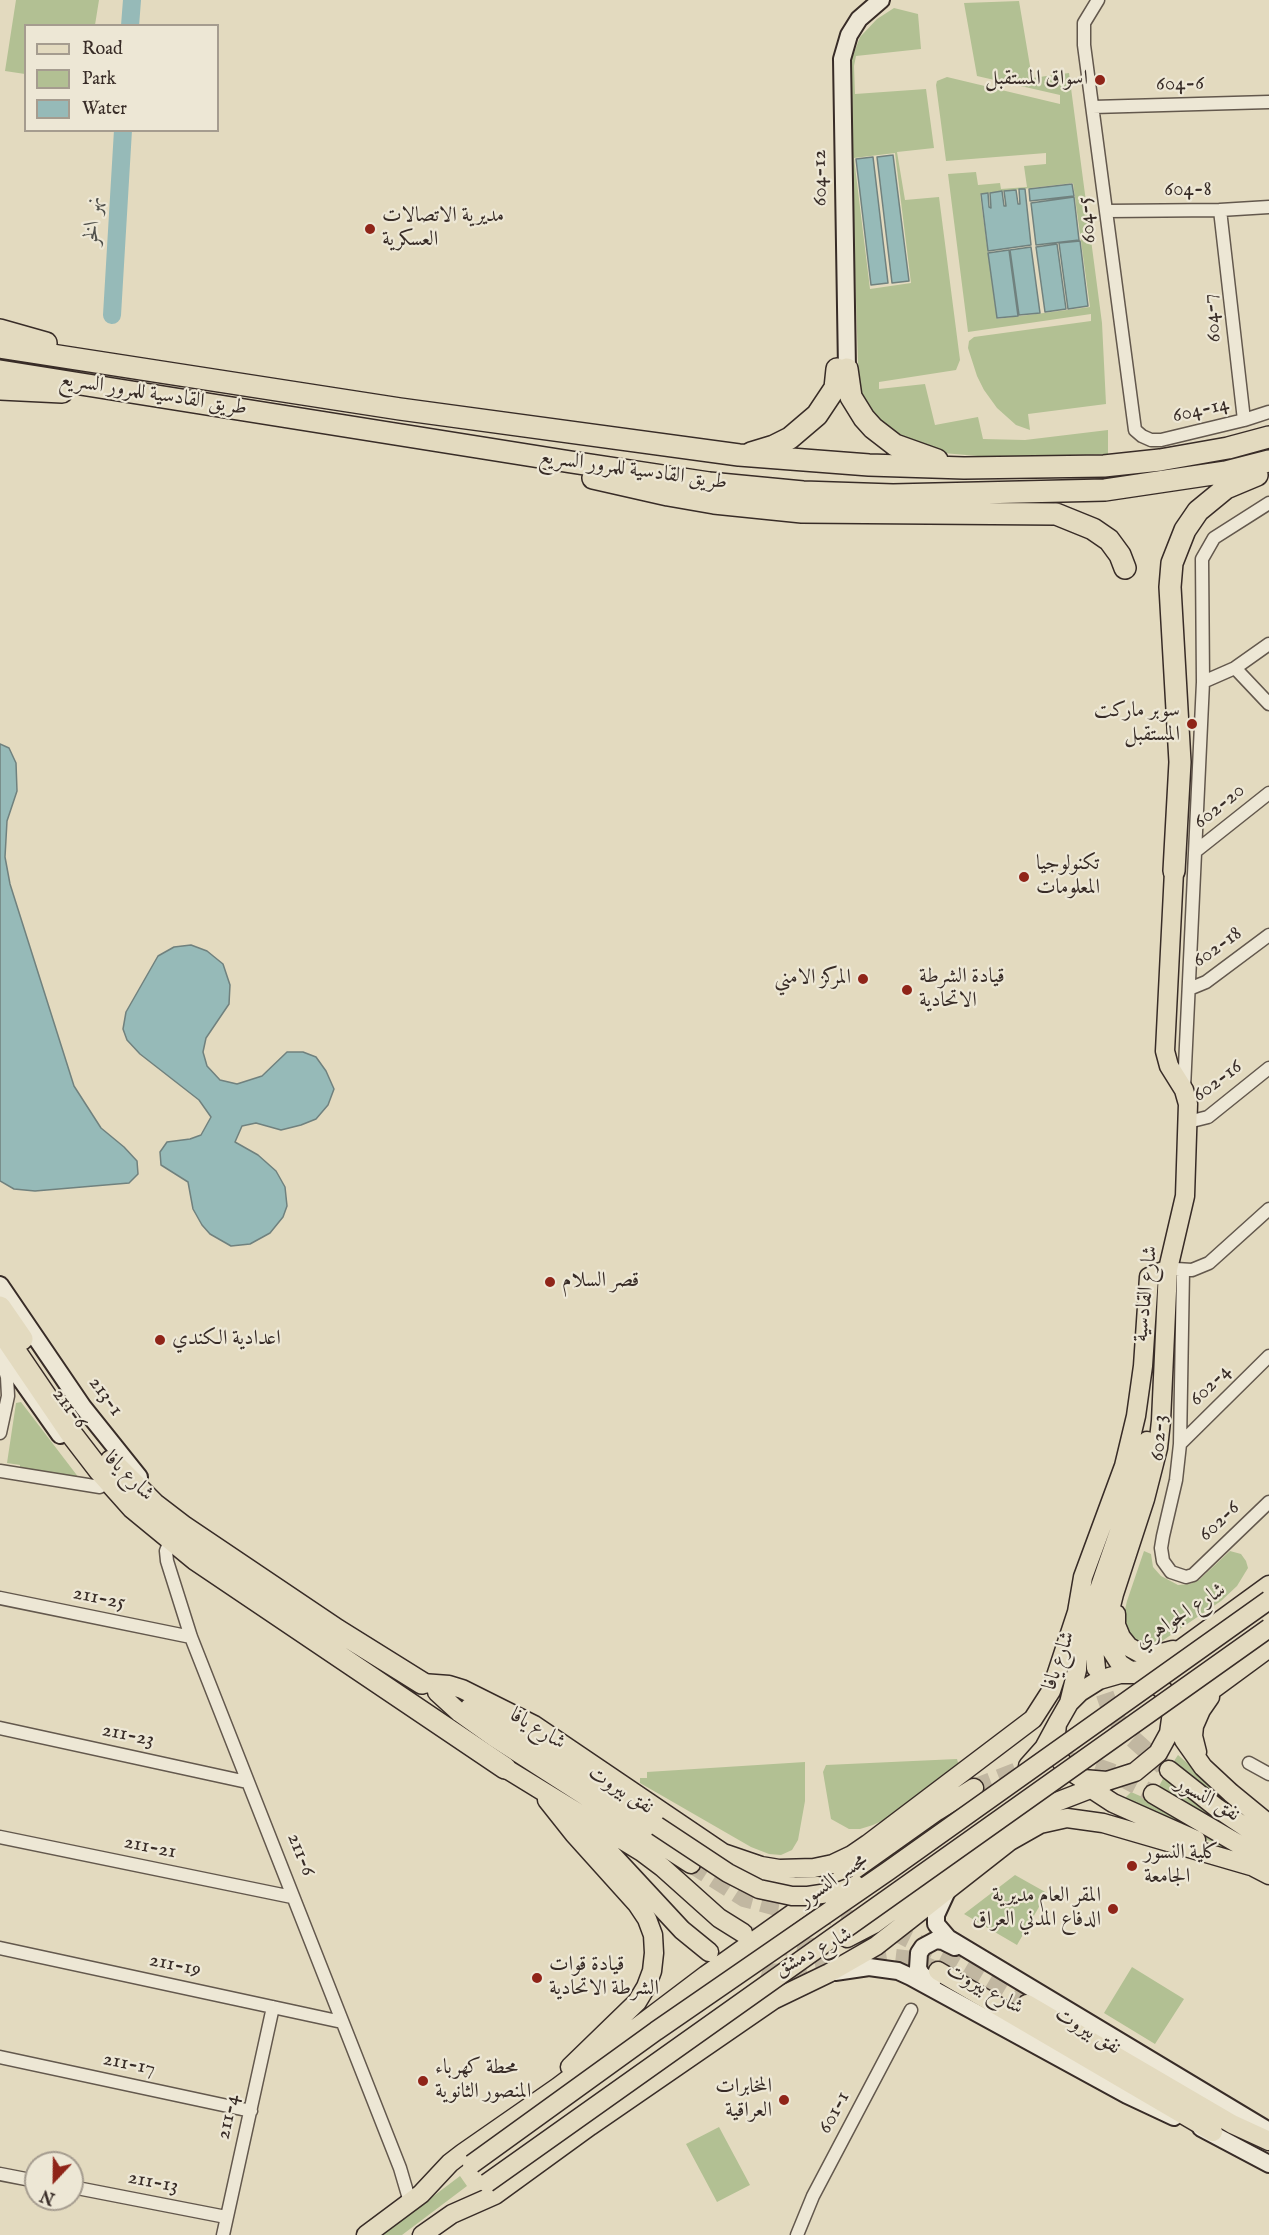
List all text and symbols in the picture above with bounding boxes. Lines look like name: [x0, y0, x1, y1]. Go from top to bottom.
legend: [24, 24, 219, 132]
text: Road: [82, 38, 123, 61]
place label: اسواق المستقبل: [985, 67, 1088, 93]
text: Park: [82, 68, 116, 91]
street label: 604-6: [1156, 72, 1204, 98]
marker: اسواق المستقبل: [1093, 73, 1107, 87]
text: Water: [82, 98, 127, 121]
street label: 604-12: [808, 149, 834, 207]
street label: 604-8: [1164, 178, 1212, 204]
water label: نهر الخر: [79, 195, 109, 247]
street label: 604-5: [1073, 195, 1103, 245]
place label: مديرية الاتصالات العسكرية: [382, 204, 504, 254]
marker: مديرية الاتصالات العسكرية: [363, 222, 377, 236]
street label: 604-7: [1198, 292, 1228, 344]
street label: طريق القادسية للمرور السريع: [57, 368, 249, 422]
street label: 604-14: [1170, 392, 1232, 430]
street label: طريق القادسية للمرور السريع: [537, 445, 729, 497]
place label: سوبر ماركت المستقبل: [1094, 699, 1180, 749]
marker: سوبر ماركت المستقبل: [1185, 717, 1199, 731]
street label: 602-20: [1189, 779, 1251, 835]
place label: تكنولوجيا المعلومات: [1036, 852, 1100, 902]
marker: تكنولوجيا المعلومات: [1017, 870, 1031, 884]
street label: 602-18: [1188, 922, 1248, 974]
place label: قيادة الشرطة الاتحادية: [919, 965, 1005, 1015]
place label: المركز الامني: [774, 966, 851, 992]
marker: المركز الامني: [856, 972, 870, 986]
marker: قيادة الشرطة الاتحادية: [900, 983, 914, 997]
street label: 602-16: [1188, 1055, 1248, 1109]
street label: شارع القادسية: [1129, 1245, 1165, 1343]
place label: قصر السلام: [562, 1269, 639, 1295]
marker: قصر السلام: [543, 1275, 557, 1289]
place label: اعدادية الكندي: [172, 1327, 281, 1353]
marker: اعدادية الكندي: [153, 1333, 167, 1347]
street label: 602-4: [1185, 1360, 1237, 1412]
street label: 213-1: [82, 1372, 128, 1422]
street label: 211-6: [46, 1384, 92, 1434]
street label: 602-3: [1146, 1414, 1174, 1462]
street label: شارع يافا: [98, 1447, 158, 1507]
street label: 602-6: [1194, 1496, 1246, 1548]
street label: شارع الجواهري: [1131, 1578, 1231, 1656]
street label: 211-25: [71, 1581, 127, 1617]
street label: شارع يافا: [1038, 1628, 1082, 1694]
street label: شارع يافا: [504, 1704, 570, 1756]
street label: 211-23: [99, 1718, 157, 1754]
street label: نفق بيروت: [583, 1761, 657, 1821]
street label: نفق النسور: [1170, 1772, 1244, 1828]
street label: 211-21: [121, 1830, 179, 1866]
street label: 211-6: [280, 1830, 320, 1880]
place label: كلية النسور الجامعة: [1144, 1841, 1219, 1891]
street label: مجسر النسور: [795, 1848, 873, 1914]
marker: كلية النسور الجامعة: [1125, 1859, 1139, 1873]
place label: المقر العام مديرية الدفاع المدني العراق: [972, 1884, 1101, 1934]
marker: المقر العام مديرية الدفاع المدني العراق: [1106, 1902, 1120, 1916]
street label: شارع دمشق: [771, 1923, 857, 1983]
street label: 211-19: [147, 1948, 203, 1984]
place label: قيادة قوات الشرطة الاتحادية: [549, 1953, 659, 2003]
street label: شارع بيروت: [941, 1959, 1027, 2021]
marker: قيادة قوات الشرطة الاتحادية: [530, 1971, 544, 1985]
street label: نفق بيروت: [1049, 2002, 1125, 2062]
street label: 211-17: [101, 2047, 157, 2083]
place label: محطة كهرباء المنصور الثانوية: [435, 2056, 531, 2106]
marker: محطة كهرباء المنصور الثانوية: [416, 2074, 430, 2088]
place label: المخابرات العراقية: [715, 2075, 772, 2125]
street label: 601-1: [813, 2087, 857, 2139]
street label: 211-4: [212, 2092, 246, 2142]
marker: المخابرات العراقية: [777, 2093, 791, 2107]
north arrow: [24, 2151, 84, 2211]
street label: 211-13: [126, 2166, 180, 2200]
text: N: [38, 2184, 58, 2208]

